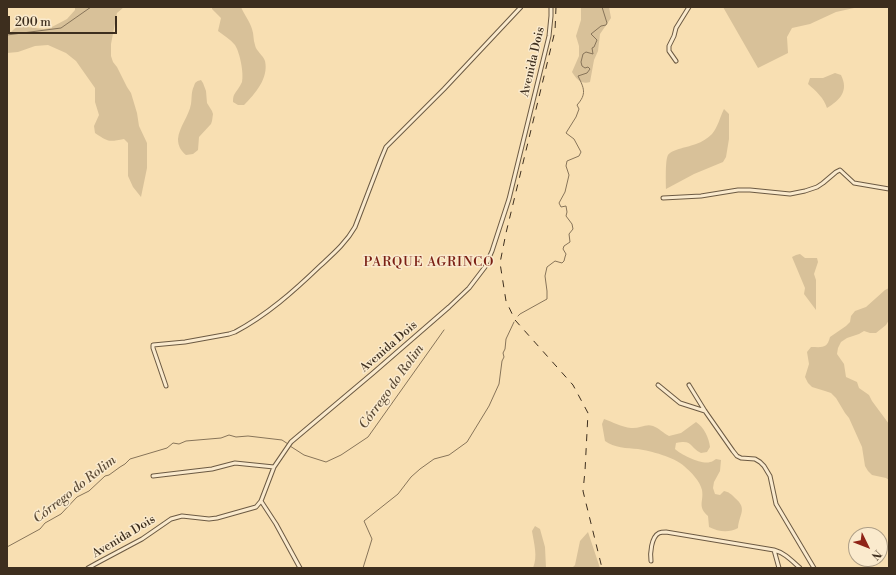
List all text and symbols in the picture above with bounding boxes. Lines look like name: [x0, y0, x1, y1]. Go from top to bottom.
scale bar: [10, 8, 119, 34]
text: 200 m: [15, 15, 51, 30]
street label: Avenida Dois: [518, 26, 548, 98]
district label: PARQUE AGRINCO: [364, 255, 494, 271]
street label: Avenida Dois: [357, 318, 421, 376]
water label: Córrego do Rolim: [356, 342, 428, 432]
water label: Córrego do Rolim: [31, 453, 119, 527]
street label: Avenida Dois: [90, 512, 158, 562]
north arrow: [848, 527, 888, 567]
text: N: [868, 547, 884, 562]

